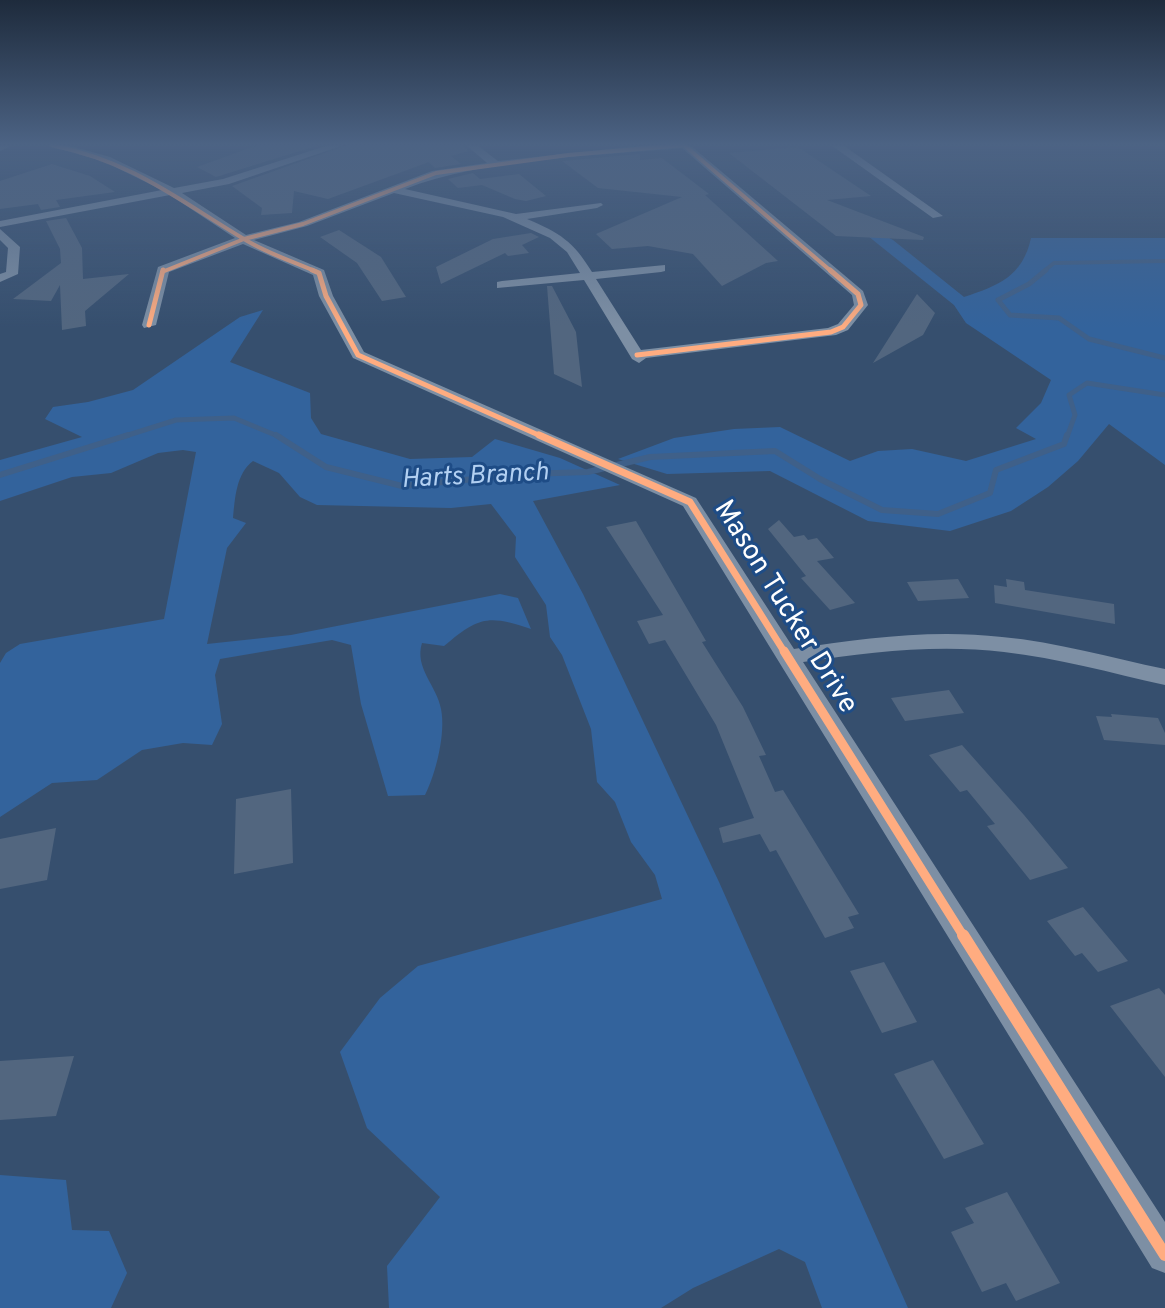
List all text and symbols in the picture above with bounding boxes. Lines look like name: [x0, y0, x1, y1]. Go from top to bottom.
water label: Harts Branch: [401, 459, 549, 497]
street label: Mason Tucker Drive: [705, 495, 863, 721]

